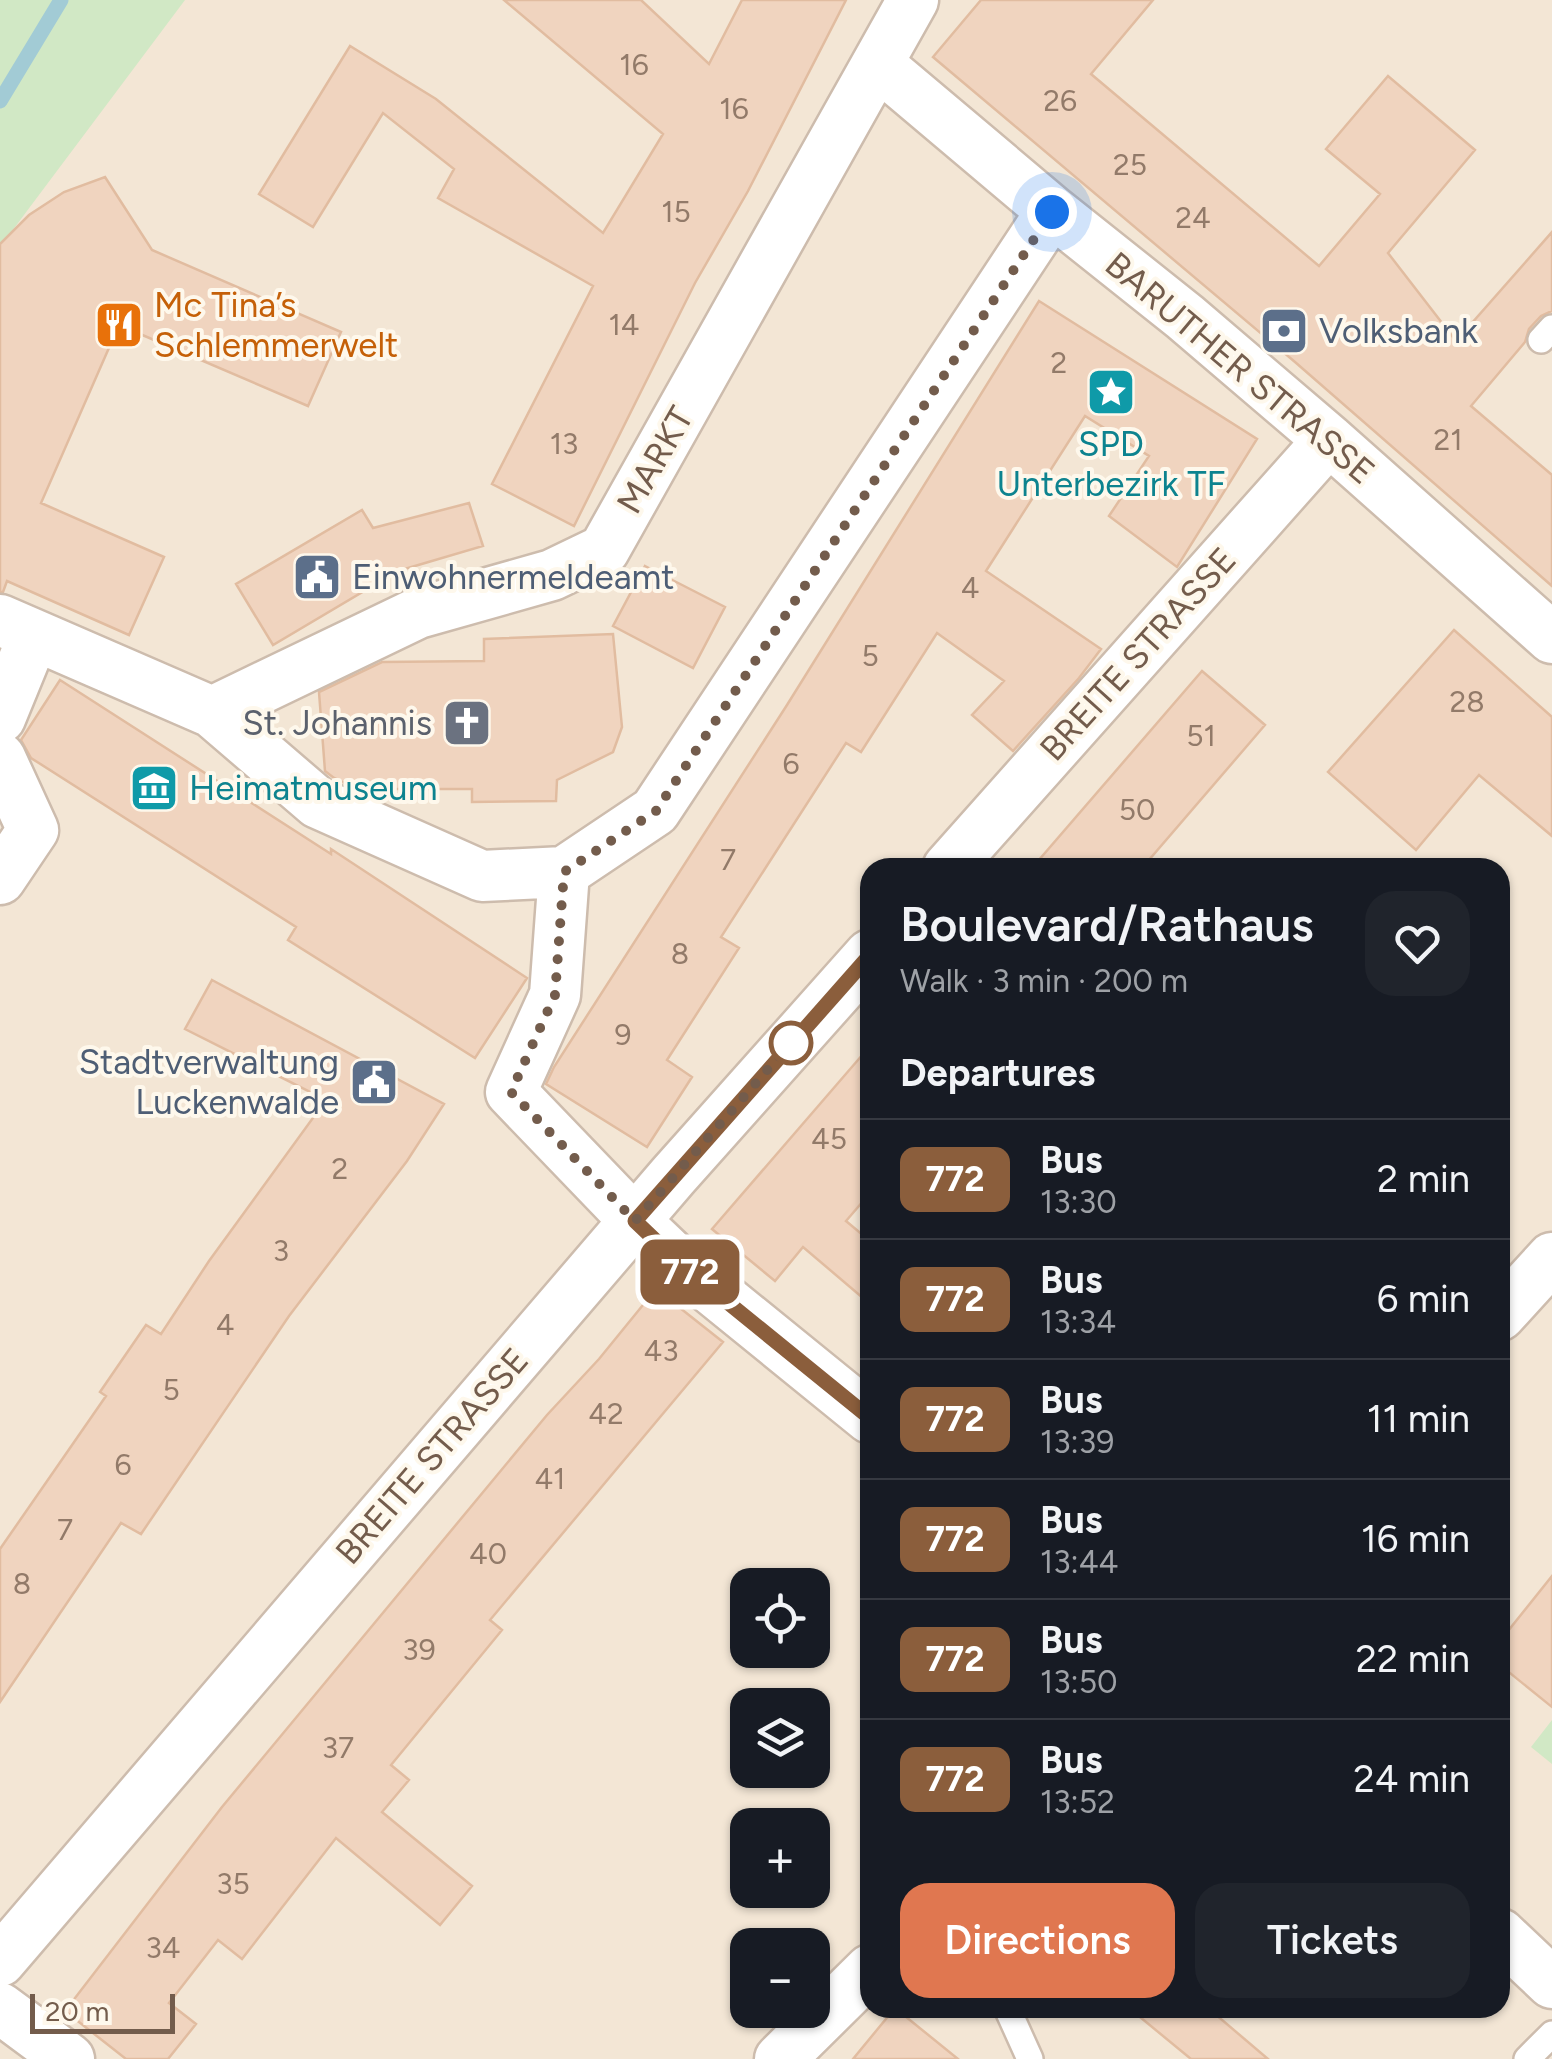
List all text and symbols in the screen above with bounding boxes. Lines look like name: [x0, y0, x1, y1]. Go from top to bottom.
house number: 16: [619, 46, 649, 83]
house number: 26: [1043, 82, 1077, 119]
house number: 16: [719, 90, 749, 127]
house number: 25: [1113, 146, 1147, 183]
your location: [1027, 187, 1077, 237]
house number: 15: [661, 193, 691, 230]
house number: 24: [1175, 199, 1211, 236]
street label: BARUTHER STRASSE: [1097, 243, 1383, 493]
place label: Mc Tina’s Schlemmerwelt: [154, 284, 398, 366]
restaurant icon: Mc Tina’s Schlemmerwelt: [93, 299, 145, 351]
bank icon: Volksbank: [1258, 305, 1310, 357]
house number: 14: [608, 306, 640, 343]
place label: Volksbank: [1319, 310, 1478, 352]
house number: 2: [1051, 344, 1067, 381]
place icon: SPD Unterbezirk TF: [1085, 366, 1137, 418]
street label: MARKT: [608, 399, 702, 521]
house number: 21: [1433, 421, 1463, 458]
place label: SPD Unterbezirk TF: [996, 423, 1226, 505]
house number: 13: [550, 425, 578, 462]
street label: BREITE STRASSE: [1031, 539, 1245, 769]
public building icon: Einwohnermeldeamt: [291, 551, 343, 603]
place label: Einwohnermeldeamt: [352, 556, 675, 598]
house number: 4: [961, 569, 979, 606]
house number: 5: [861, 637, 879, 674]
house number: 28: [1449, 683, 1485, 720]
church icon: St. Johannis: [441, 697, 493, 749]
place label: St. Johannis: [242, 702, 432, 744]
house number: 51: [1186, 717, 1216, 754]
house number: 6: [783, 745, 800, 782]
museum icon: Heimatmuseum: [128, 762, 180, 814]
place label: Heimatmuseum: [189, 767, 437, 809]
house number: 50: [1119, 791, 1155, 828]
house number: 7: [720, 841, 736, 878]
button: heart: [1365, 891, 1470, 996]
text: Boulevard/Rathaus: [900, 895, 1314, 953]
house number: 8: [671, 935, 689, 972]
text: Walk · 3 min · 200 m: [900, 962, 1188, 1000]
house number: 9: [615, 1016, 631, 1053]
unlabelled marker: [770, 1022, 812, 1064]
place label: Stadtverwaltung Luckenwalde: [79, 1041, 339, 1123]
text: Departures: [900, 1050, 1095, 1096]
public building icon: Stadtverwaltung Luckenwalde: [348, 1056, 400, 1108]
house number: 45: [811, 1120, 847, 1157]
text: Bus: [1040, 1137, 1103, 1183]
house number: 2: [332, 1150, 348, 1187]
text: 2 min: [1377, 1156, 1470, 1202]
text: 772: [925, 1158, 985, 1200]
text: 13:30: [1040, 1183, 1117, 1221]
house number: 3: [273, 1232, 289, 1269]
line badge: 772: [632, 1240, 748, 1304]
text: 772: [660, 1251, 720, 1293]
text: Bus: [1040, 1257, 1103, 1303]
text: 6 min: [1377, 1276, 1470, 1322]
text: 772: [925, 1278, 985, 1320]
text: 13:34: [1040, 1303, 1116, 1341]
house number: 4: [216, 1306, 234, 1343]
house number: 43: [644, 1332, 678, 1369]
street label: BREITE STRASSE: [327, 1339, 537, 1573]
house number: 5: [162, 1371, 180, 1408]
text: Bus: [1040, 1377, 1103, 1423]
house number: 42: [588, 1395, 624, 1432]
text: 11 min: [1367, 1396, 1470, 1442]
text: 772: [925, 1398, 985, 1440]
text: 13:39: [1040, 1423, 1114, 1461]
house number: 6: [115, 1446, 132, 1483]
house number: 41: [534, 1460, 566, 1497]
text: Bus: [1040, 1497, 1103, 1543]
house number: 7: [57, 1511, 73, 1548]
text: 16 min: [1361, 1516, 1470, 1562]
text: 772: [925, 1518, 985, 1560]
house number: 40: [469, 1535, 507, 1572]
text: 13:44: [1040, 1543, 1118, 1581]
house number: 8: [13, 1565, 31, 1602]
map controls: [730, 1568, 830, 2028]
button: locate: [730, 1568, 830, 1668]
text: Bus: [1040, 1617, 1103, 1663]
house number: 39: [402, 1631, 436, 1668]
text: 22 min: [1356, 1636, 1470, 1682]
text: 772: [925, 1638, 985, 1680]
text: 13:50: [1040, 1663, 1118, 1701]
button: layers: [730, 1688, 830, 1788]
house number: 37: [322, 1729, 354, 1766]
text: Bus: [1040, 1737, 1103, 1783]
text: 24 min: [1353, 1756, 1470, 1802]
text: 772: [925, 1758, 985, 1800]
text: 13:52: [1040, 1783, 1115, 1821]
button: +: [730, 1808, 830, 1908]
house number: 35: [216, 1865, 250, 1902]
button: Directions: [900, 1883, 1175, 1998]
button: Tickets: [1195, 1883, 1470, 1998]
button: −: [730, 1928, 830, 2028]
house number: 34: [146, 1929, 180, 1966]
scale bar: [30, 1989, 175, 2034]
text: 20 m: [45, 1994, 109, 2028]

